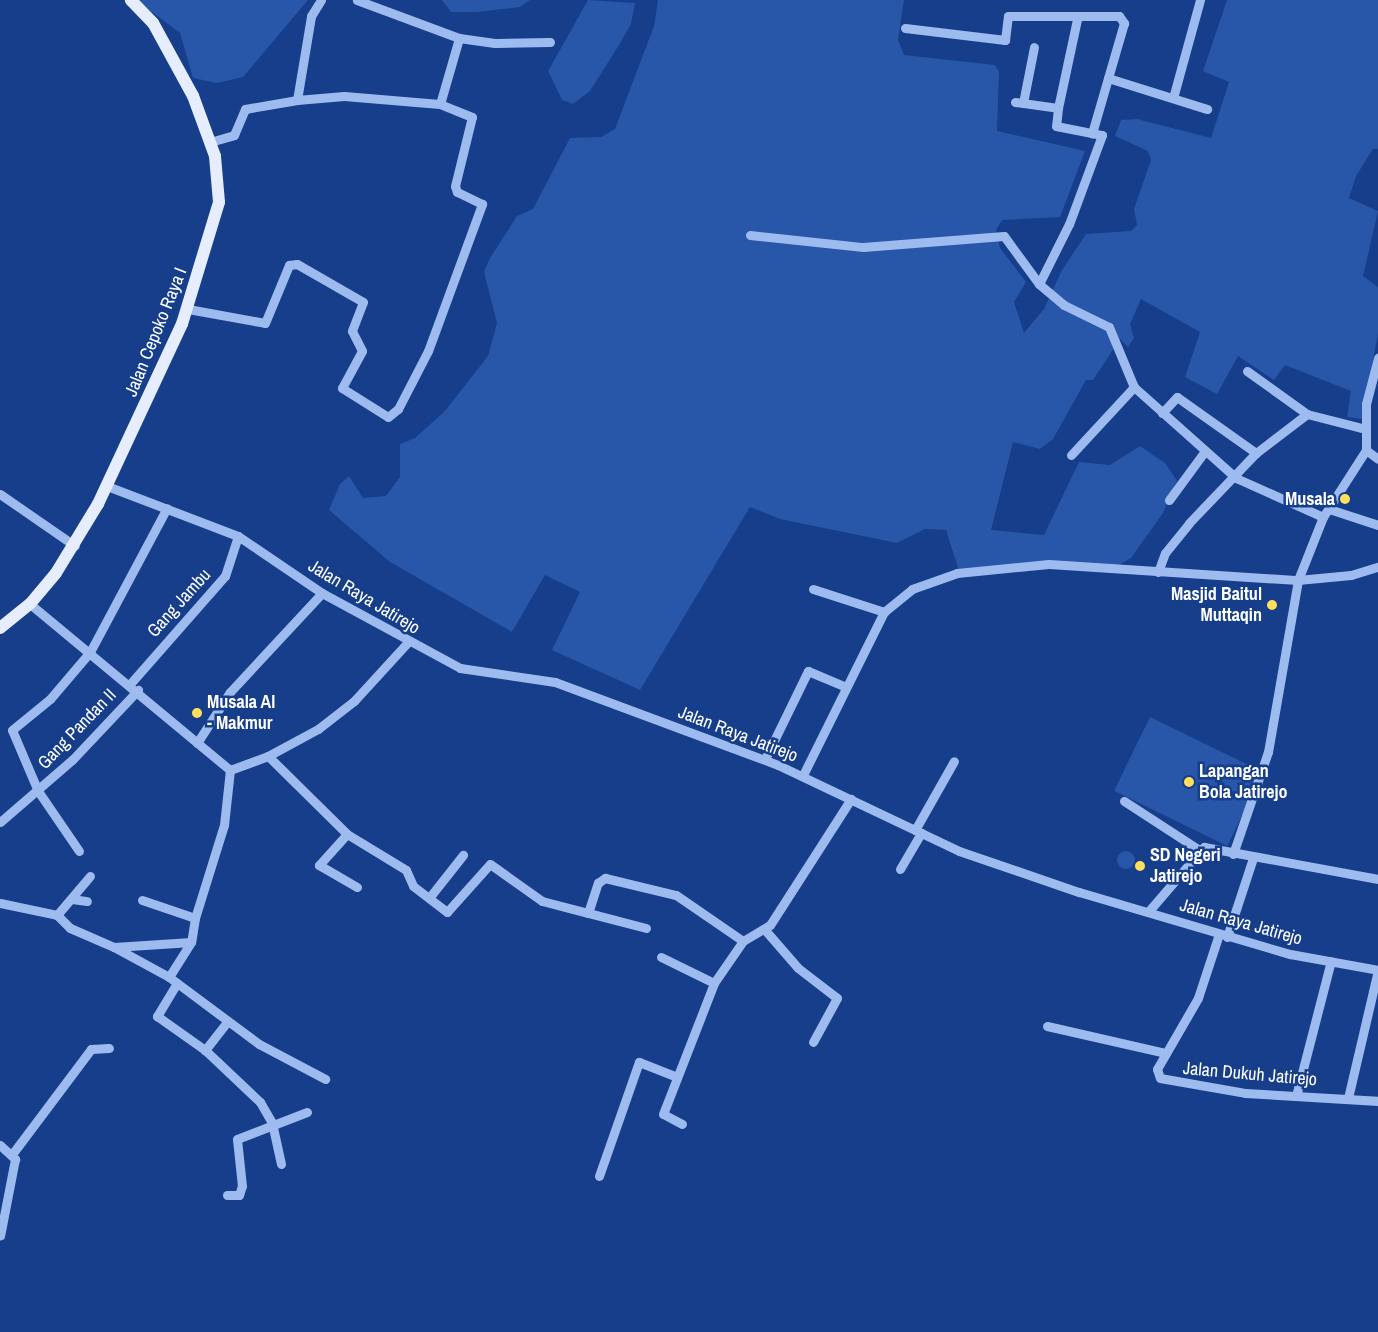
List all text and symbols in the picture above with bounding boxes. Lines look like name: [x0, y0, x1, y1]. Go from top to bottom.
street label: Jalan Cepoko Raya I: [120, 264, 192, 400]
place label: Musala: [1285, 488, 1335, 510]
marker: Musala: [1339, 493, 1351, 505]
street label: Jalan Raya Jatirejo: [304, 555, 424, 639]
street label: Gang Jambu: [143, 564, 215, 642]
place label: Masjid Baitul Muttaqin: [1171, 584, 1262, 626]
marker: Masjid Baitul Muttaqin: [1266, 599, 1278, 611]
street label: Gang Pandan II: [33, 684, 121, 774]
place label: Musala Al - Makmur: [207, 692, 276, 734]
street label: Jalan Raya Jatirejo: [675, 701, 801, 767]
marker: Musala Al - Makmur: [191, 707, 203, 719]
place label: Lapangan Bola Jatirejo: [1199, 761, 1288, 804]
marker: Lapangan Bola Jatirejo: [1183, 776, 1195, 788]
place label: SD Negeri Jatirejo: [1150, 845, 1221, 888]
marker: SD Negeri Jatirejo: [1134, 860, 1146, 872]
street label: Jalan Raya Jatirejo: [1177, 894, 1305, 950]
street label: Jalan Dukuh Jatirejo: [1182, 1057, 1318, 1091]

